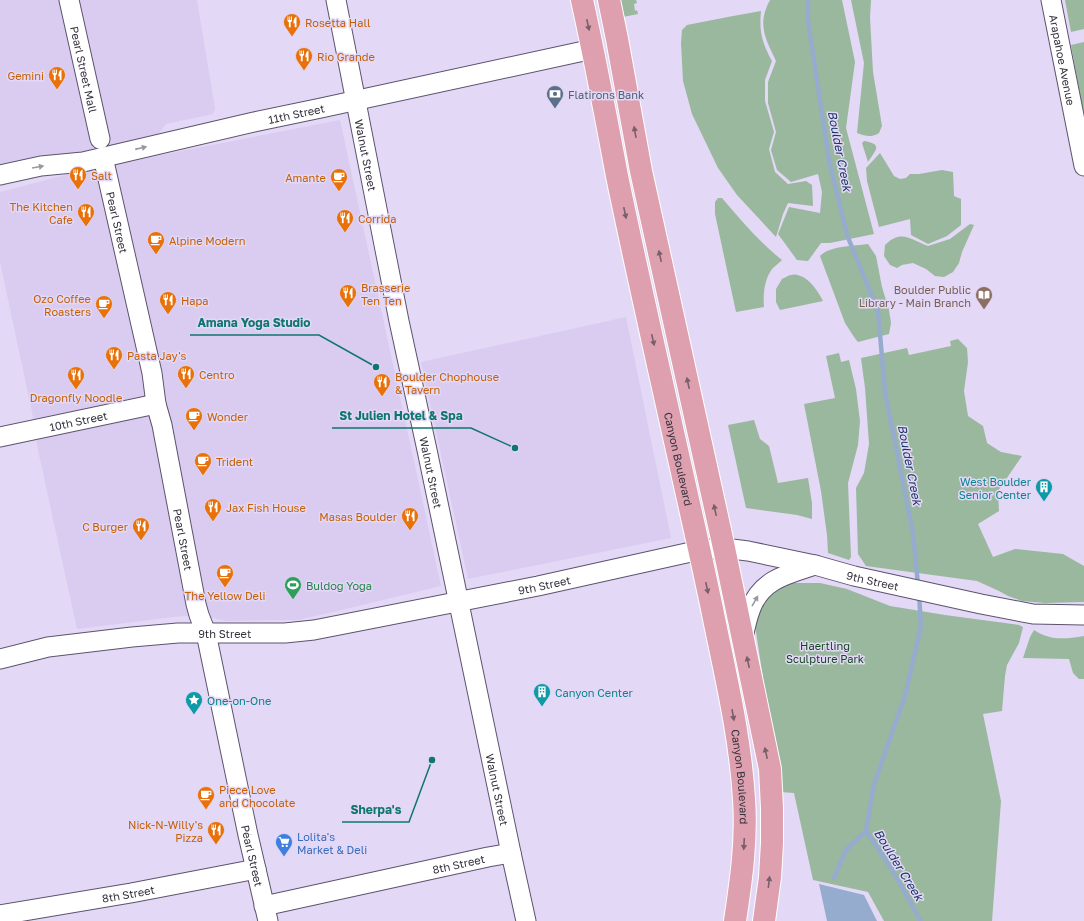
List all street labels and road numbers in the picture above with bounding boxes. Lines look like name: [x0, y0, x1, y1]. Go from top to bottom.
street label: Arapahoe Avenue: [1048, 13, 1078, 106]
street label: Pearl Street Mall: [68, 25, 101, 114]
street label: 11th Street: [267, 101, 326, 125]
street label: Walnut Street: [353, 118, 380, 192]
street label: Pearl Street: [105, 190, 131, 254]
street label: 10th Street: [48, 408, 108, 433]
street label: Canyon Boulevard: [662, 411, 696, 507]
street label: Walnut Street: [418, 435, 445, 509]
street label: Pearl Street: [171, 507, 196, 571]
street label: 9th Street: [845, 568, 900, 592]
street label: 9th Street: [517, 573, 572, 596]
street label: 9th Street: [198, 627, 251, 640]
street label: Canyon Boulevard: [729, 728, 751, 824]
street label: Walnut Street: [484, 752, 512, 827]
street label: Pearl Street: [240, 824, 266, 888]
street label: 8th Street: [431, 851, 486, 876]
street label: 8th Street: [101, 882, 156, 904]

